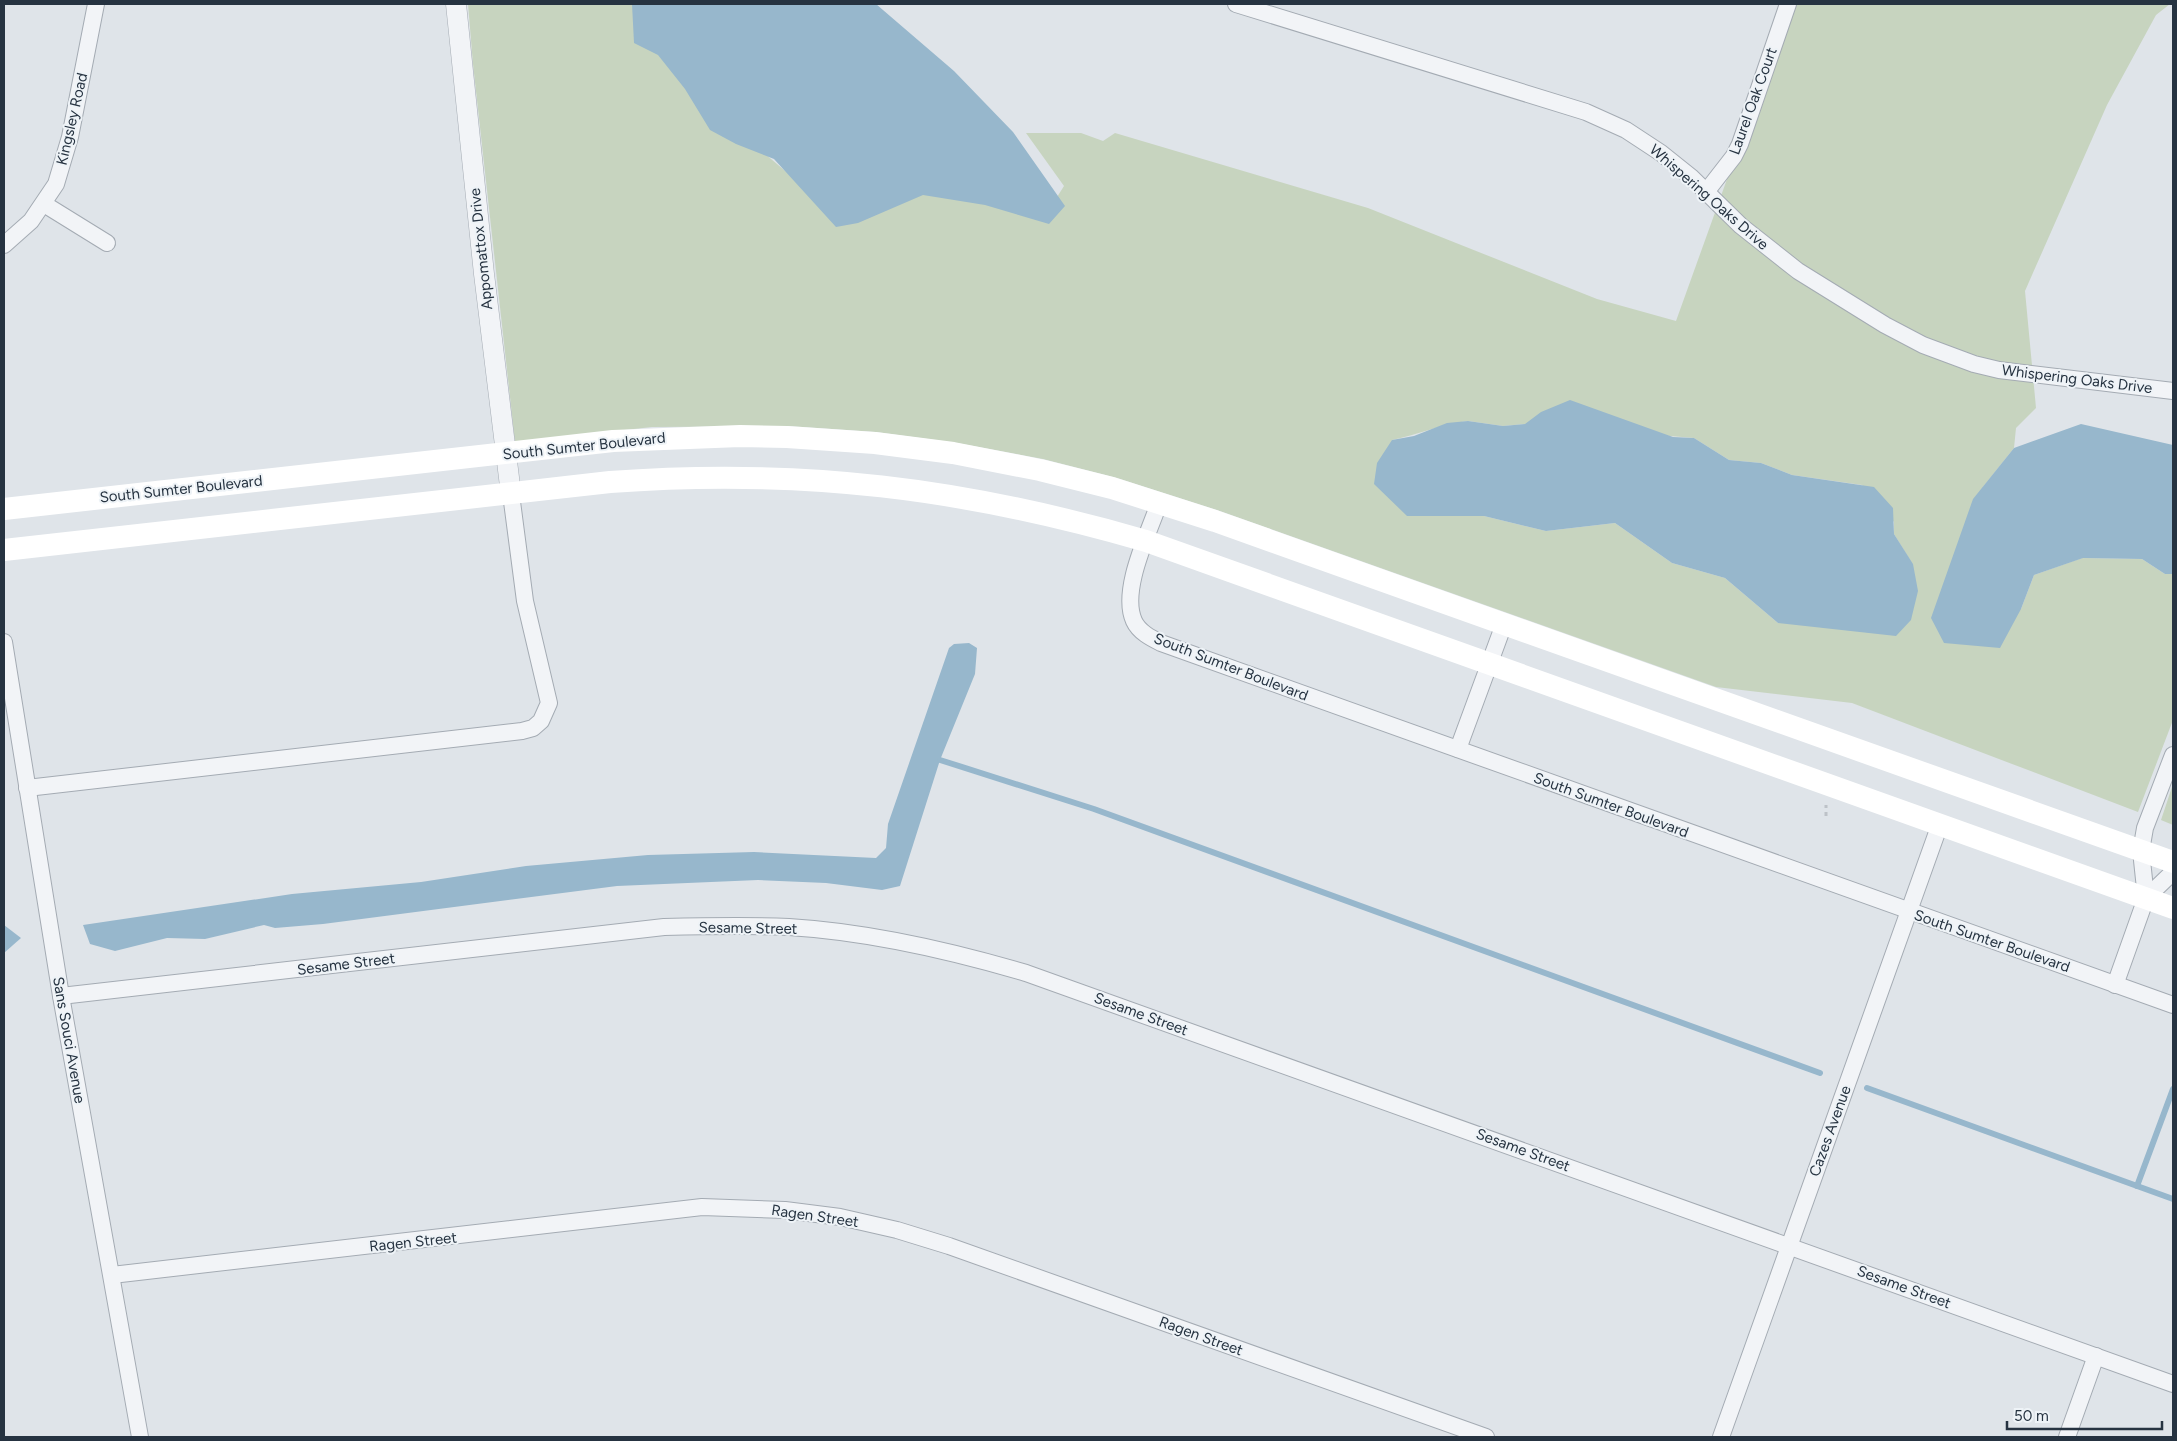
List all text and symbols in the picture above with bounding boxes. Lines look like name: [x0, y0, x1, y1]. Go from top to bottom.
street label: Laurel Oak Court: [1725, 45, 1781, 157]
street label: Kingsley Road: [53, 71, 91, 167]
street label: Whispering Oaks Drive: [1646, 140, 1772, 254]
street label: Appomattox Drive: [466, 187, 496, 311]
street label: Whispering Oaks Drive: [2001, 361, 2153, 397]
street label: South Sumter Boulevard: [502, 428, 666, 464]
street label: South Sumter Boulevard: [99, 471, 263, 507]
street label: South Sumter Boulevard: [1151, 629, 1311, 705]
street label: South Sumter Boulevard: [1531, 769, 1691, 841]
street label: South Sumter Boulevard: [1912, 906, 2072, 976]
street label: Sesame Street: [698, 918, 798, 938]
street label: Sesame Street: [296, 949, 396, 979]
street label: Sans Souci Avenue: [49, 975, 89, 1105]
street label: Sesame Street: [1092, 989, 1191, 1039]
street label: Cazes Avenue: [1805, 1083, 1855, 1179]
street label: Sesame Street: [1474, 1125, 1573, 1175]
street label: Ragen Street: [770, 1201, 860, 1231]
street label: Ragen Street: [368, 1228, 458, 1256]
street label: Sesame Street: [1855, 1262, 1954, 1312]
street label: Ragen Street: [1157, 1312, 1246, 1360]
scale bar: [2007, 1398, 2162, 1430]
text: 50 m: [2014, 1407, 2049, 1425]

